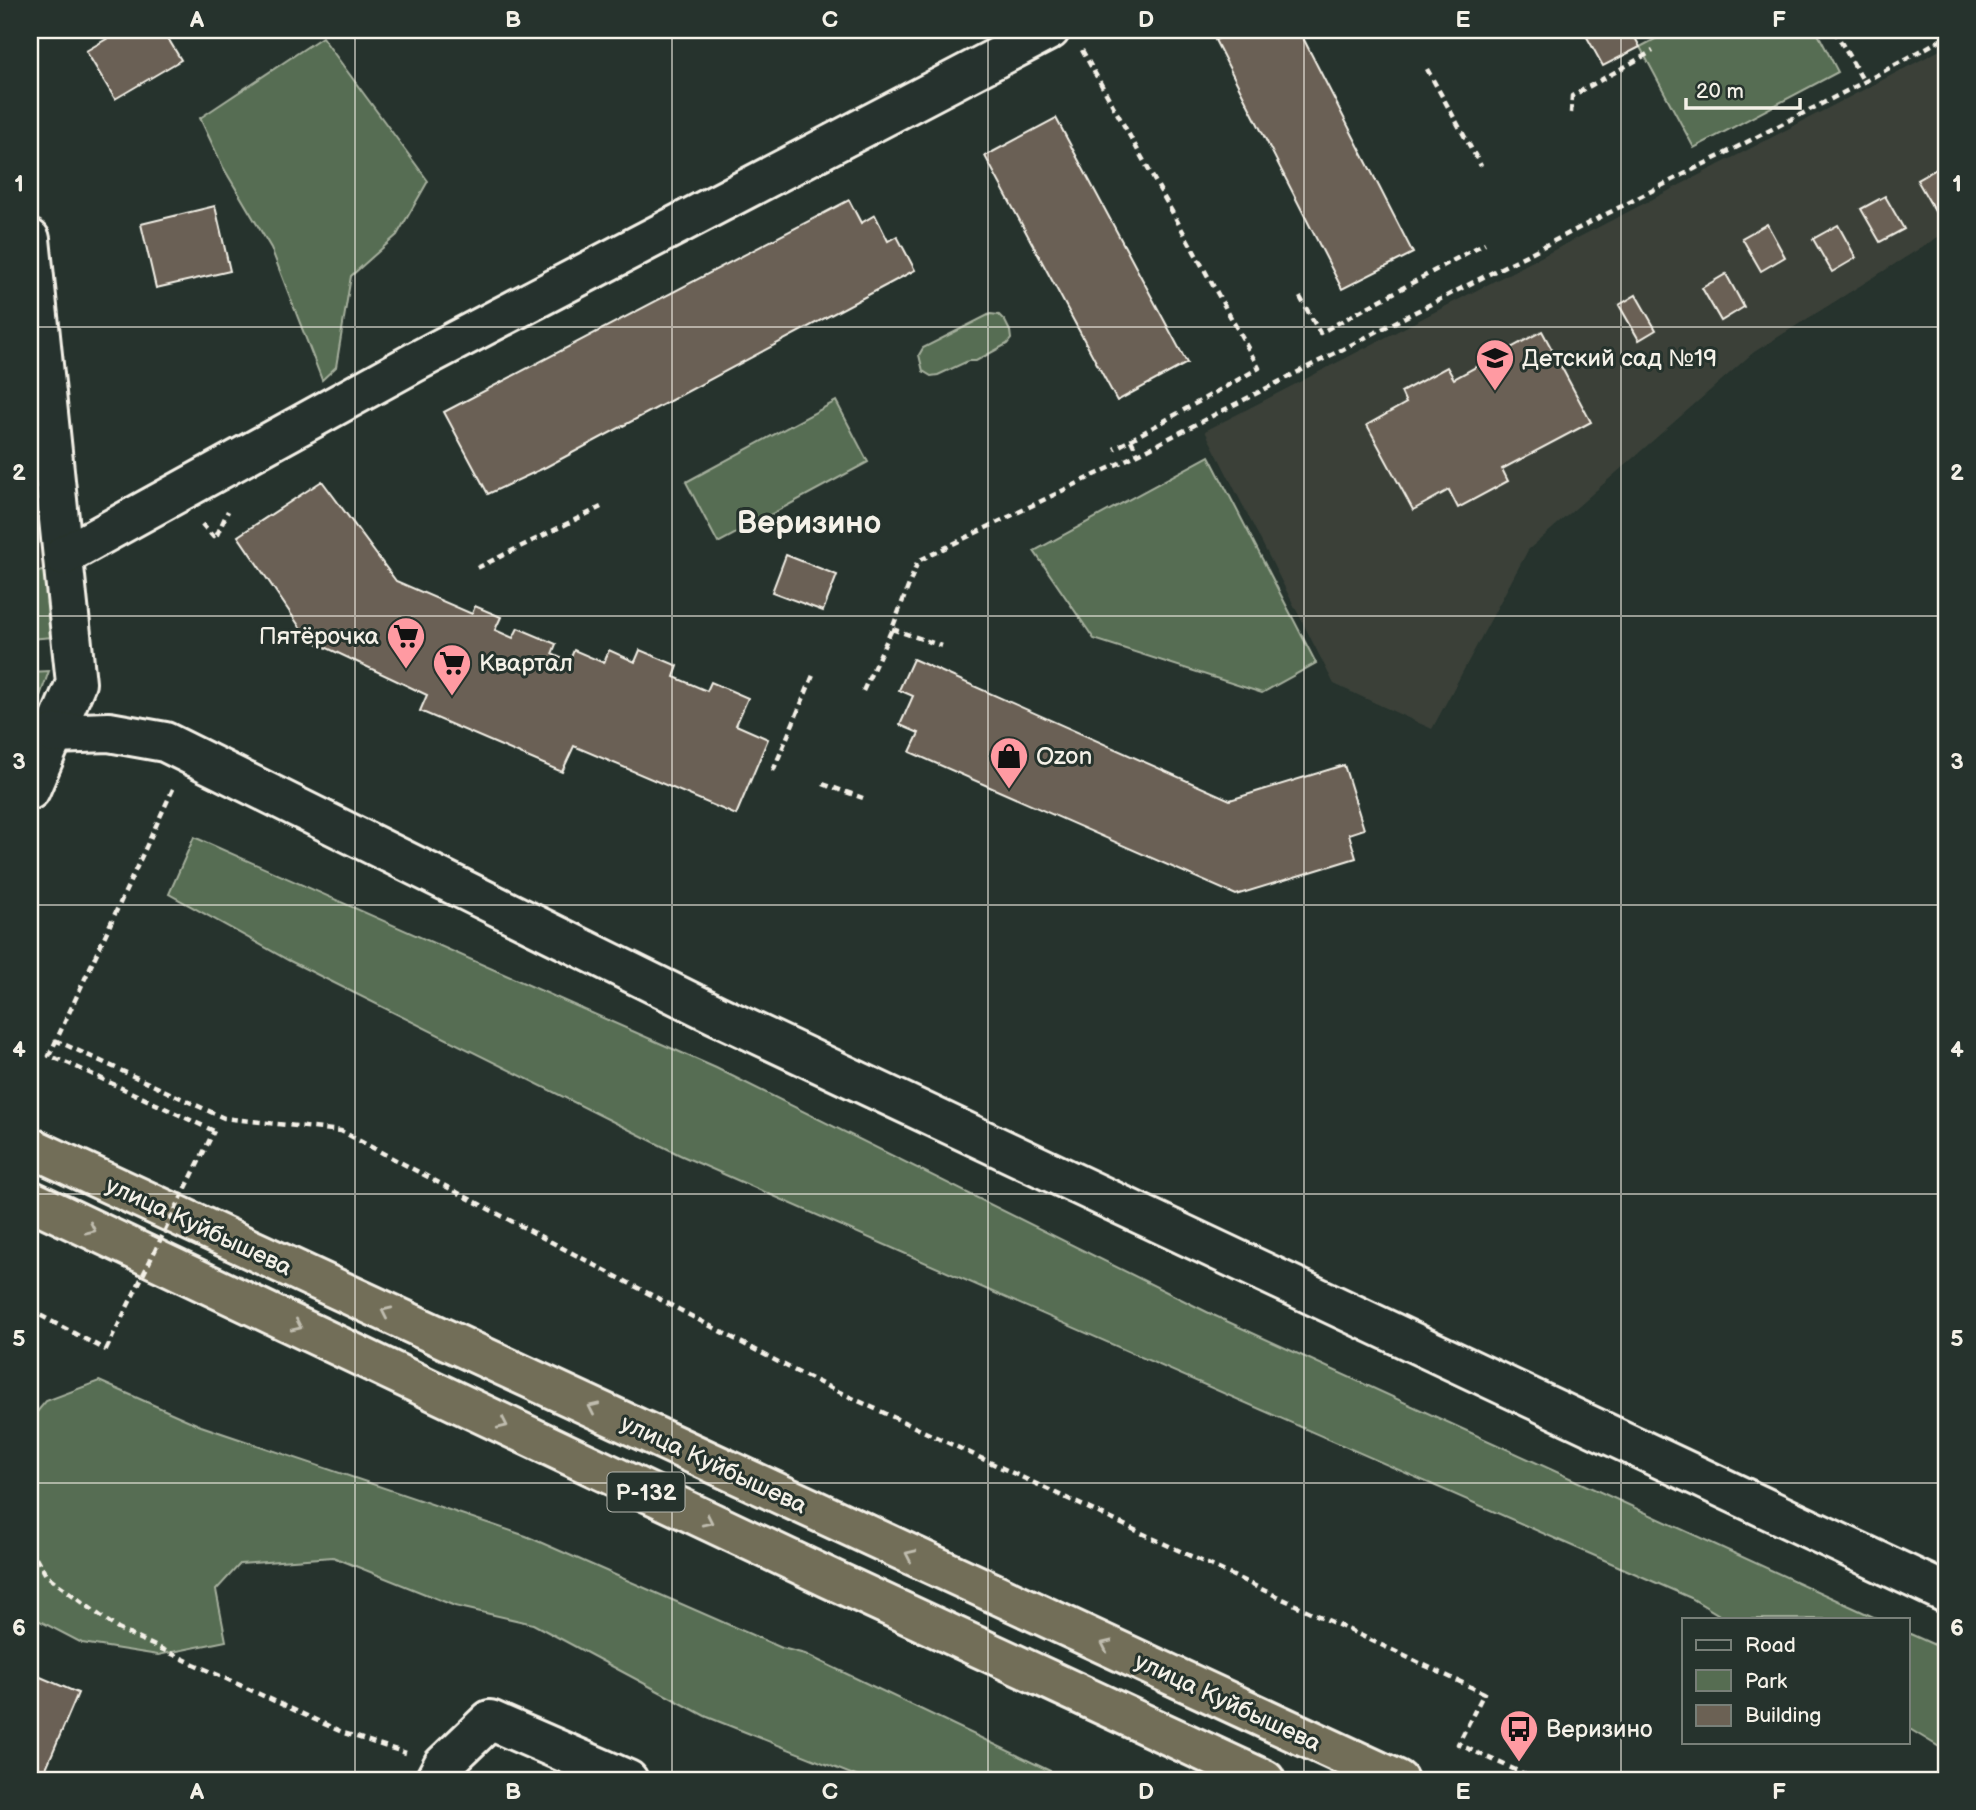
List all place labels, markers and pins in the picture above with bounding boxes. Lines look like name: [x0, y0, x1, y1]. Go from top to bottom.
school or university icon: Детский сад №19: [1474, 337, 1516, 392]
place label: Детский сад №19: [1522, 344, 1717, 373]
supermarket icon: Пятёрочка: [385, 615, 427, 670]
place label: Пятёрочка: [259, 622, 379, 651]
supermarket icon: Квартал: [431, 642, 473, 697]
place label: Квартал: [479, 649, 573, 678]
shop icon: Ozon: [988, 735, 1030, 790]
place label: Ozon: [1036, 742, 1092, 771]
bus stop icon: Веризино: [1498, 1708, 1540, 1763]
place label: Веризино: [1546, 1715, 1653, 1744]

